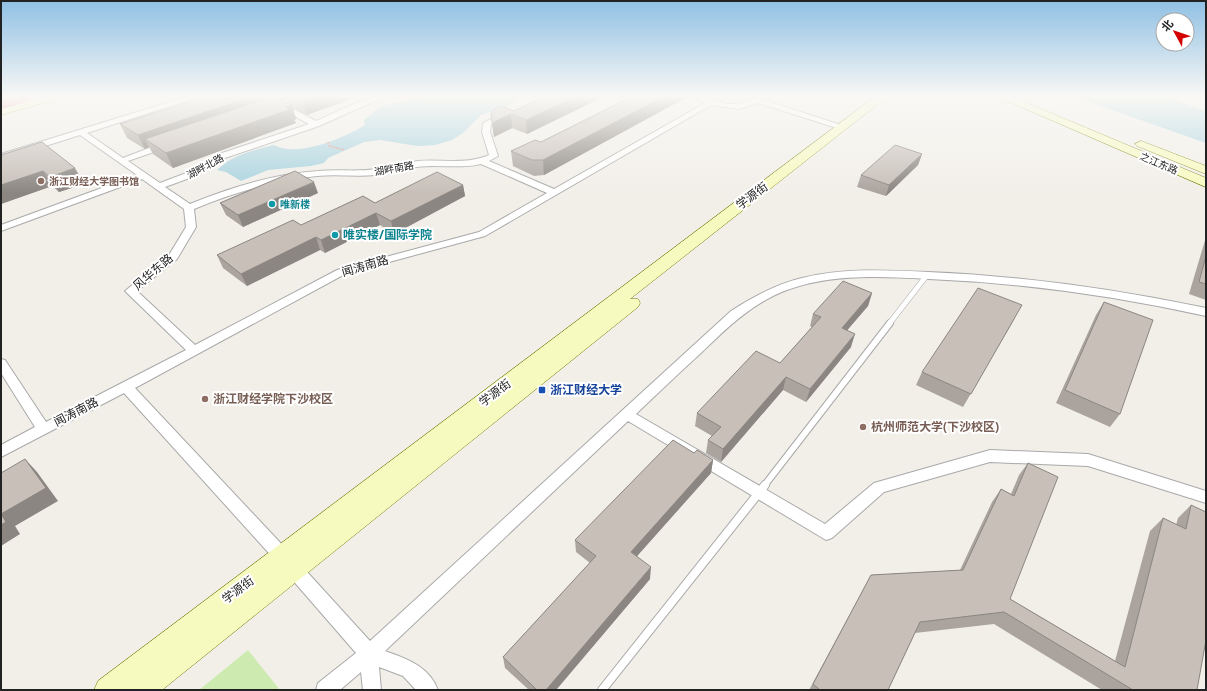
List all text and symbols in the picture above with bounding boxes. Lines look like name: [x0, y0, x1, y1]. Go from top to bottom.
north arrow: [1155, 12, 1195, 52]
text: 北: [1158, 16, 1176, 34]
street label: 之江东路: [1138, 149, 1180, 177]
street label: 湖畔北路: [184, 150, 226, 182]
street label: 湖畔南路: [373, 158, 415, 178]
place label: 浙江财经大学图书馆: [49, 174, 139, 188]
marker: 浙江财经大学图书馆: [36, 176, 46, 186]
street label: 学源街: [732, 178, 771, 213]
place label: 唯新楼: [280, 197, 310, 211]
marker: 唯新楼: [267, 199, 277, 209]
place label: 唯实楼/国际学院: [343, 226, 432, 243]
marker: 唯实楼/国际学院: [330, 230, 340, 240]
street label: 风华东路: [129, 249, 176, 294]
street label: 闻涛南路: [339, 251, 390, 280]
street label: 学源街: [475, 375, 514, 410]
place label: 浙江财经大学: [550, 381, 622, 398]
marker: 浙江财经大学: [537, 385, 547, 395]
place label: 浙江财经学院下沙校区: [213, 390, 333, 407]
street label: 闻涛南路: [51, 393, 101, 430]
marker: 浙江财经学院下沙校区: [200, 394, 210, 404]
place label: 杭州师范大学(下沙校区): [871, 418, 999, 435]
marker: 杭州师范大学(下沙校区): [858, 422, 868, 432]
street label: 学源街: [218, 572, 257, 607]

